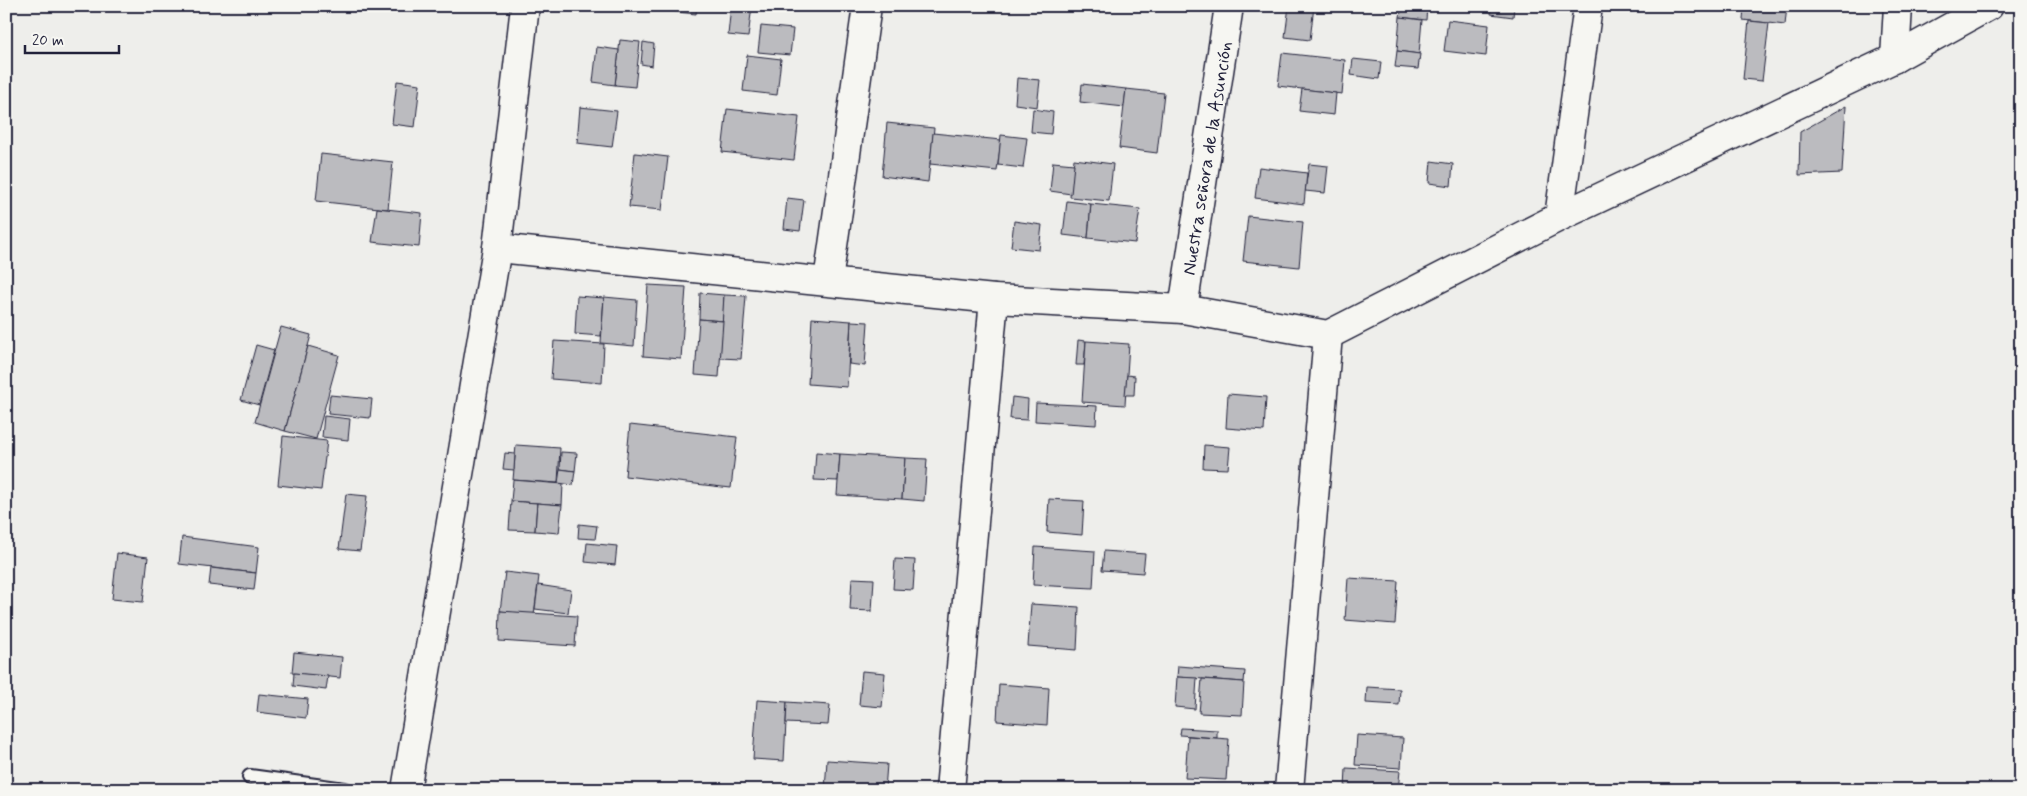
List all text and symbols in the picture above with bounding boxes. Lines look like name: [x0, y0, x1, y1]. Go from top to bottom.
scale bar: [25, 22, 119, 54]
text: 20 m: [32, 31, 64, 51]
street label: Nuestra señora de la Asunción: [1177, 39, 1238, 277]

